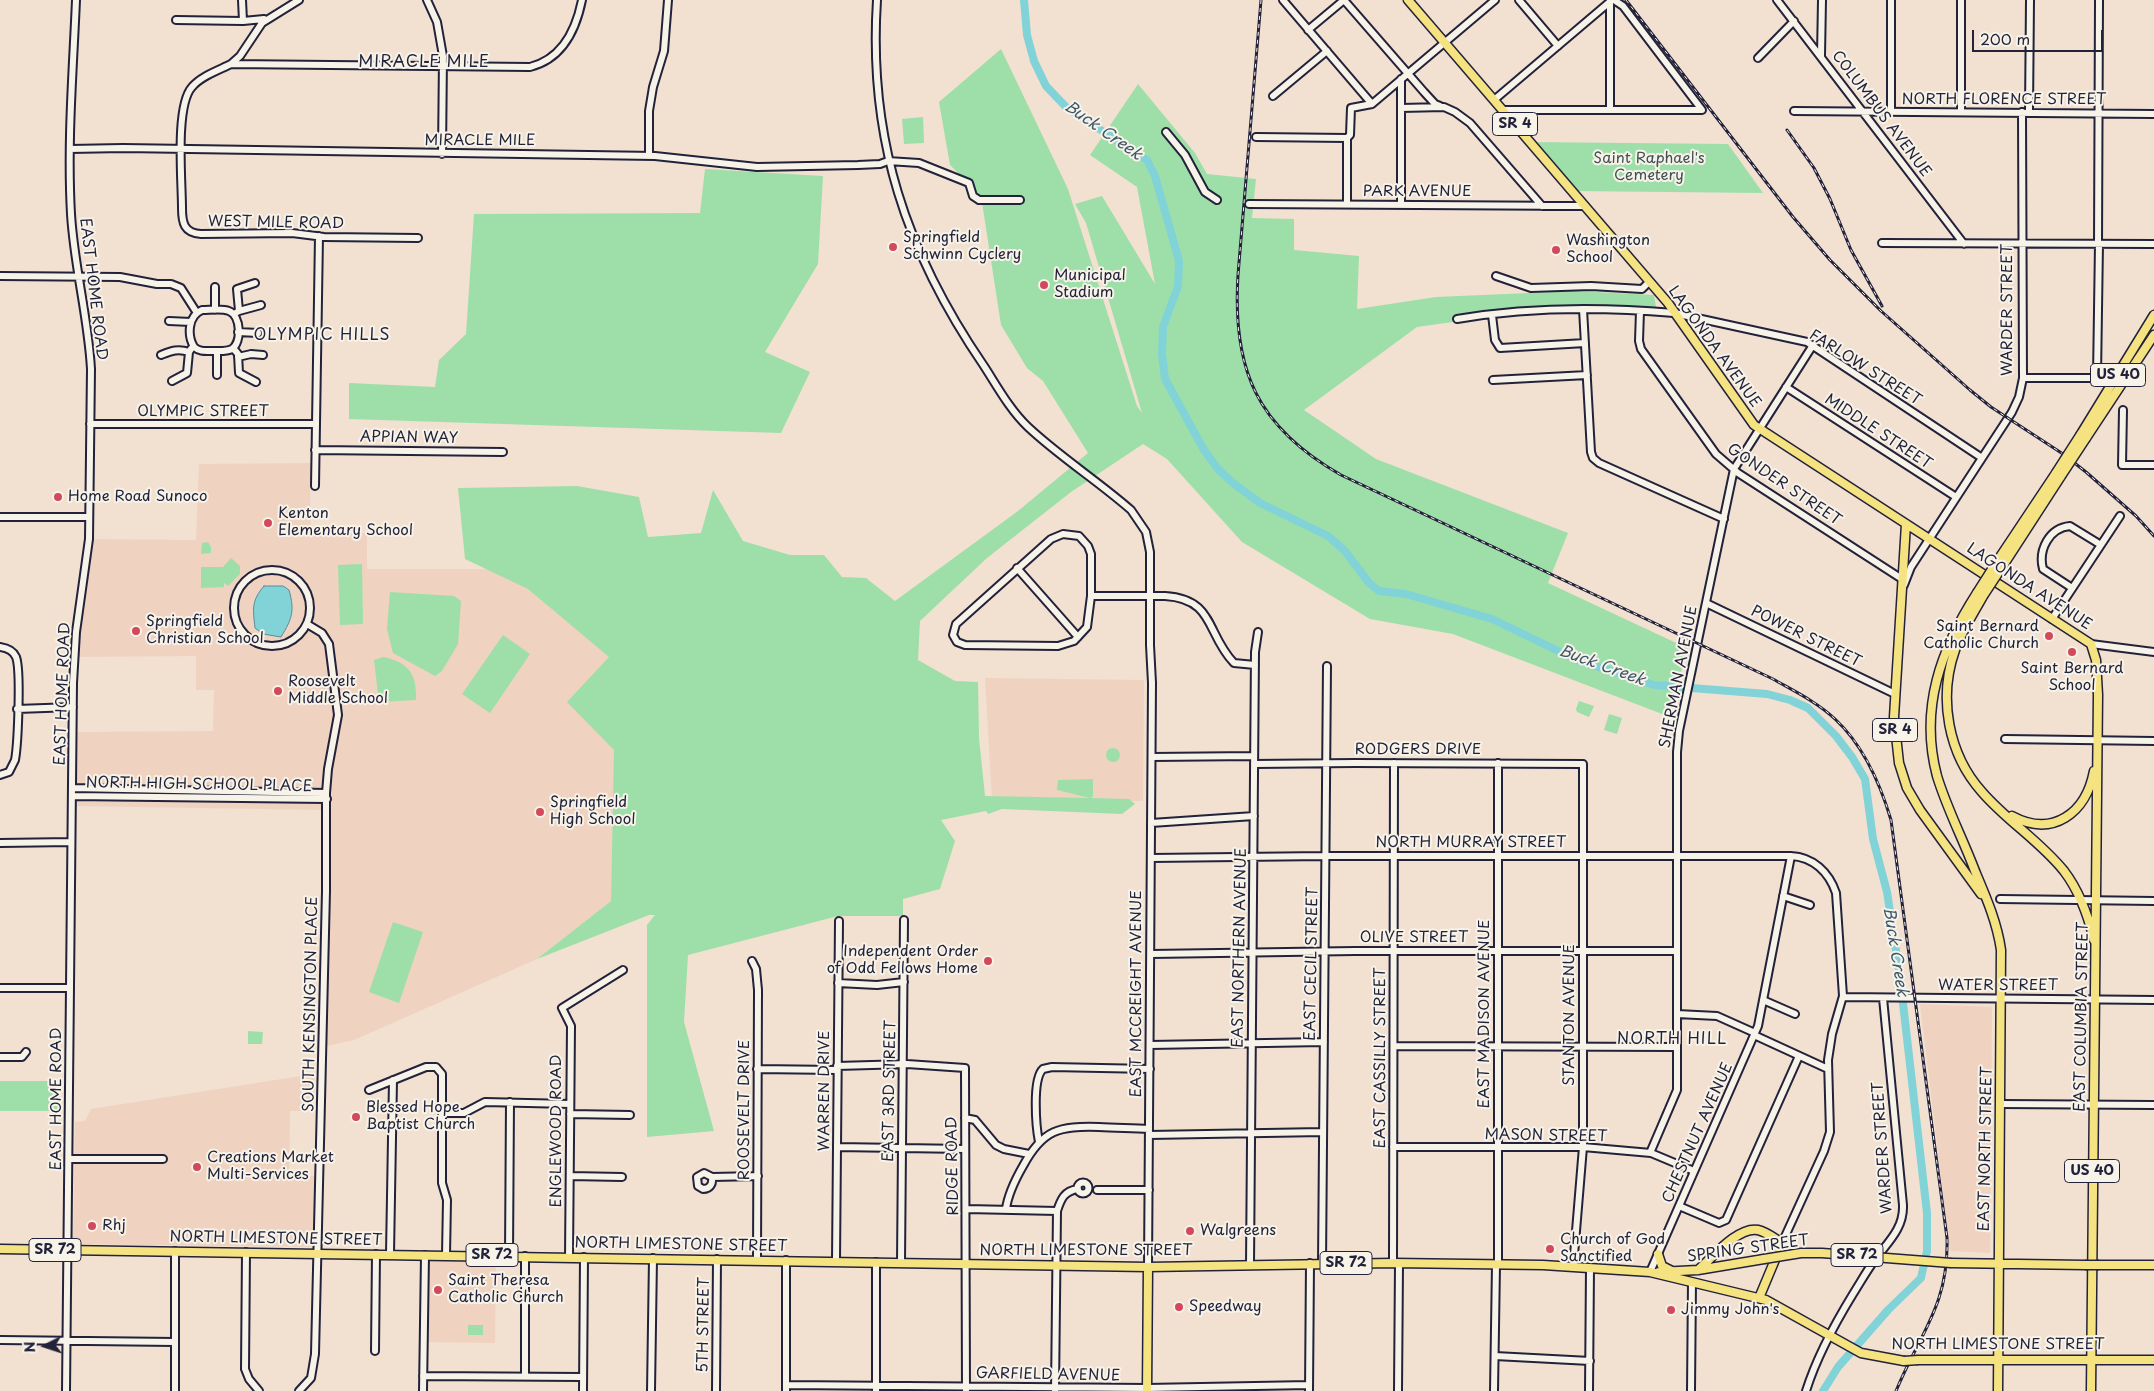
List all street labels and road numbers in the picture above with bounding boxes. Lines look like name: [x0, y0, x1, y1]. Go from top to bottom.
street label: COLUMBUS AVENUE: [1828, 47, 1934, 181]
street label: NORTH FLORENCE STREET: [1902, 91, 2106, 109]
road number: SR 4: [1492, 112, 1538, 136]
street label: MIRACLE MILE: [425, 132, 535, 150]
street label: PARK AVENUE: [1363, 183, 1471, 201]
street label: WEST MILE ROAD: [208, 213, 344, 233]
street label: EAST HOME ROAD: [75, 217, 111, 361]
street label: WARDER STREET: [1999, 244, 2017, 376]
street label: LAGONDA AVENUE: [1664, 283, 1764, 411]
street label: FARLOW STREET: [1806, 326, 1924, 410]
road number: US 40: [2090, 364, 2146, 386]
street label: MIDDLE STREET: [1821, 391, 1935, 473]
street label: OLYMPIC STREET: [137, 403, 269, 421]
street label: APPIAN WAY: [360, 428, 458, 448]
street label: GONDER STREET: [1724, 440, 1844, 530]
street label: LAGONDA AVENUE: [1963, 540, 2095, 634]
street label: POWER STREET: [1748, 603, 1864, 671]
street label: SHERMAN AVENUE: [1656, 604, 1702, 750]
street label: EAST HOME ROAD: [52, 622, 74, 766]
road number: SR 4: [1872, 718, 1918, 742]
street label: RODGERS DRIVE: [1355, 741, 1481, 759]
street label: NORTH HIGH SCHOOL PLACE: [86, 774, 312, 796]
street label: NORTH MURRAY STREET: [1376, 834, 1566, 852]
street label: EAST NORTHERN AVENUE: [1229, 848, 1251, 1048]
street label: EAST CECIL STREET: [1302, 887, 1322, 1041]
street label: EAST MCCREIGHT AVENUE: [1128, 890, 1146, 1098]
street label: SOUTH KENSINGTON PLACE: [300, 896, 322, 1112]
street label: EAST MADISON AVENUE: [1476, 920, 1494, 1108]
street label: EAST COLUMBIA STREET: [2071, 922, 2093, 1112]
street label: OLIVE STREET: [1360, 929, 1468, 947]
street label: STANTON AVENUE: [1561, 944, 1579, 1086]
street label: EAST CASSILLY STREET: [1372, 967, 1390, 1149]
street label: WATER STREET: [1938, 977, 2058, 995]
street label: EAST 3RD STREET: [880, 1020, 900, 1162]
street label: EAST HOME ROAD: [48, 1027, 66, 1171]
street label: WARREN DRIVE: [816, 1031, 834, 1151]
street label: ROOSEVELT DRIVE: [736, 1040, 754, 1180]
street label: ENGLEWOOD ROAD: [548, 1055, 566, 1207]
street label: CHESTNUT AVENUE: [1659, 1060, 1737, 1206]
street label: EAST NORTH STREET: [1976, 1066, 1996, 1232]
street label: WARDER STREET: [1869, 1081, 1897, 1215]
street label: RIDGE ROAD: [943, 1116, 963, 1216]
street label: MASON STREET: [1484, 1126, 1608, 1146]
road number: US 40: [2064, 1160, 2120, 1182]
street label: NORTH LIMESTONE STREET: [169, 1228, 383, 1250]
street label: SPRING STREET: [1686, 1232, 1810, 1266]
street label: NORTH LIMESTONE STREET: [574, 1234, 788, 1256]
road number: SR 72: [29, 1238, 81, 1262]
street label: NORTH LIMESTONE STREET: [980, 1242, 1192, 1260]
road number: SR 72: [466, 1244, 518, 1266]
road number: SR 72: [1831, 1244, 1883, 1266]
road number: SR 72: [1320, 1252, 1372, 1274]
street label: 5TH STREET: [694, 1277, 714, 1373]
street label: NORTH LIMESTONE STREET: [1892, 1336, 2104, 1354]
street label: GARFIELD AVENUE: [976, 1365, 1120, 1385]

